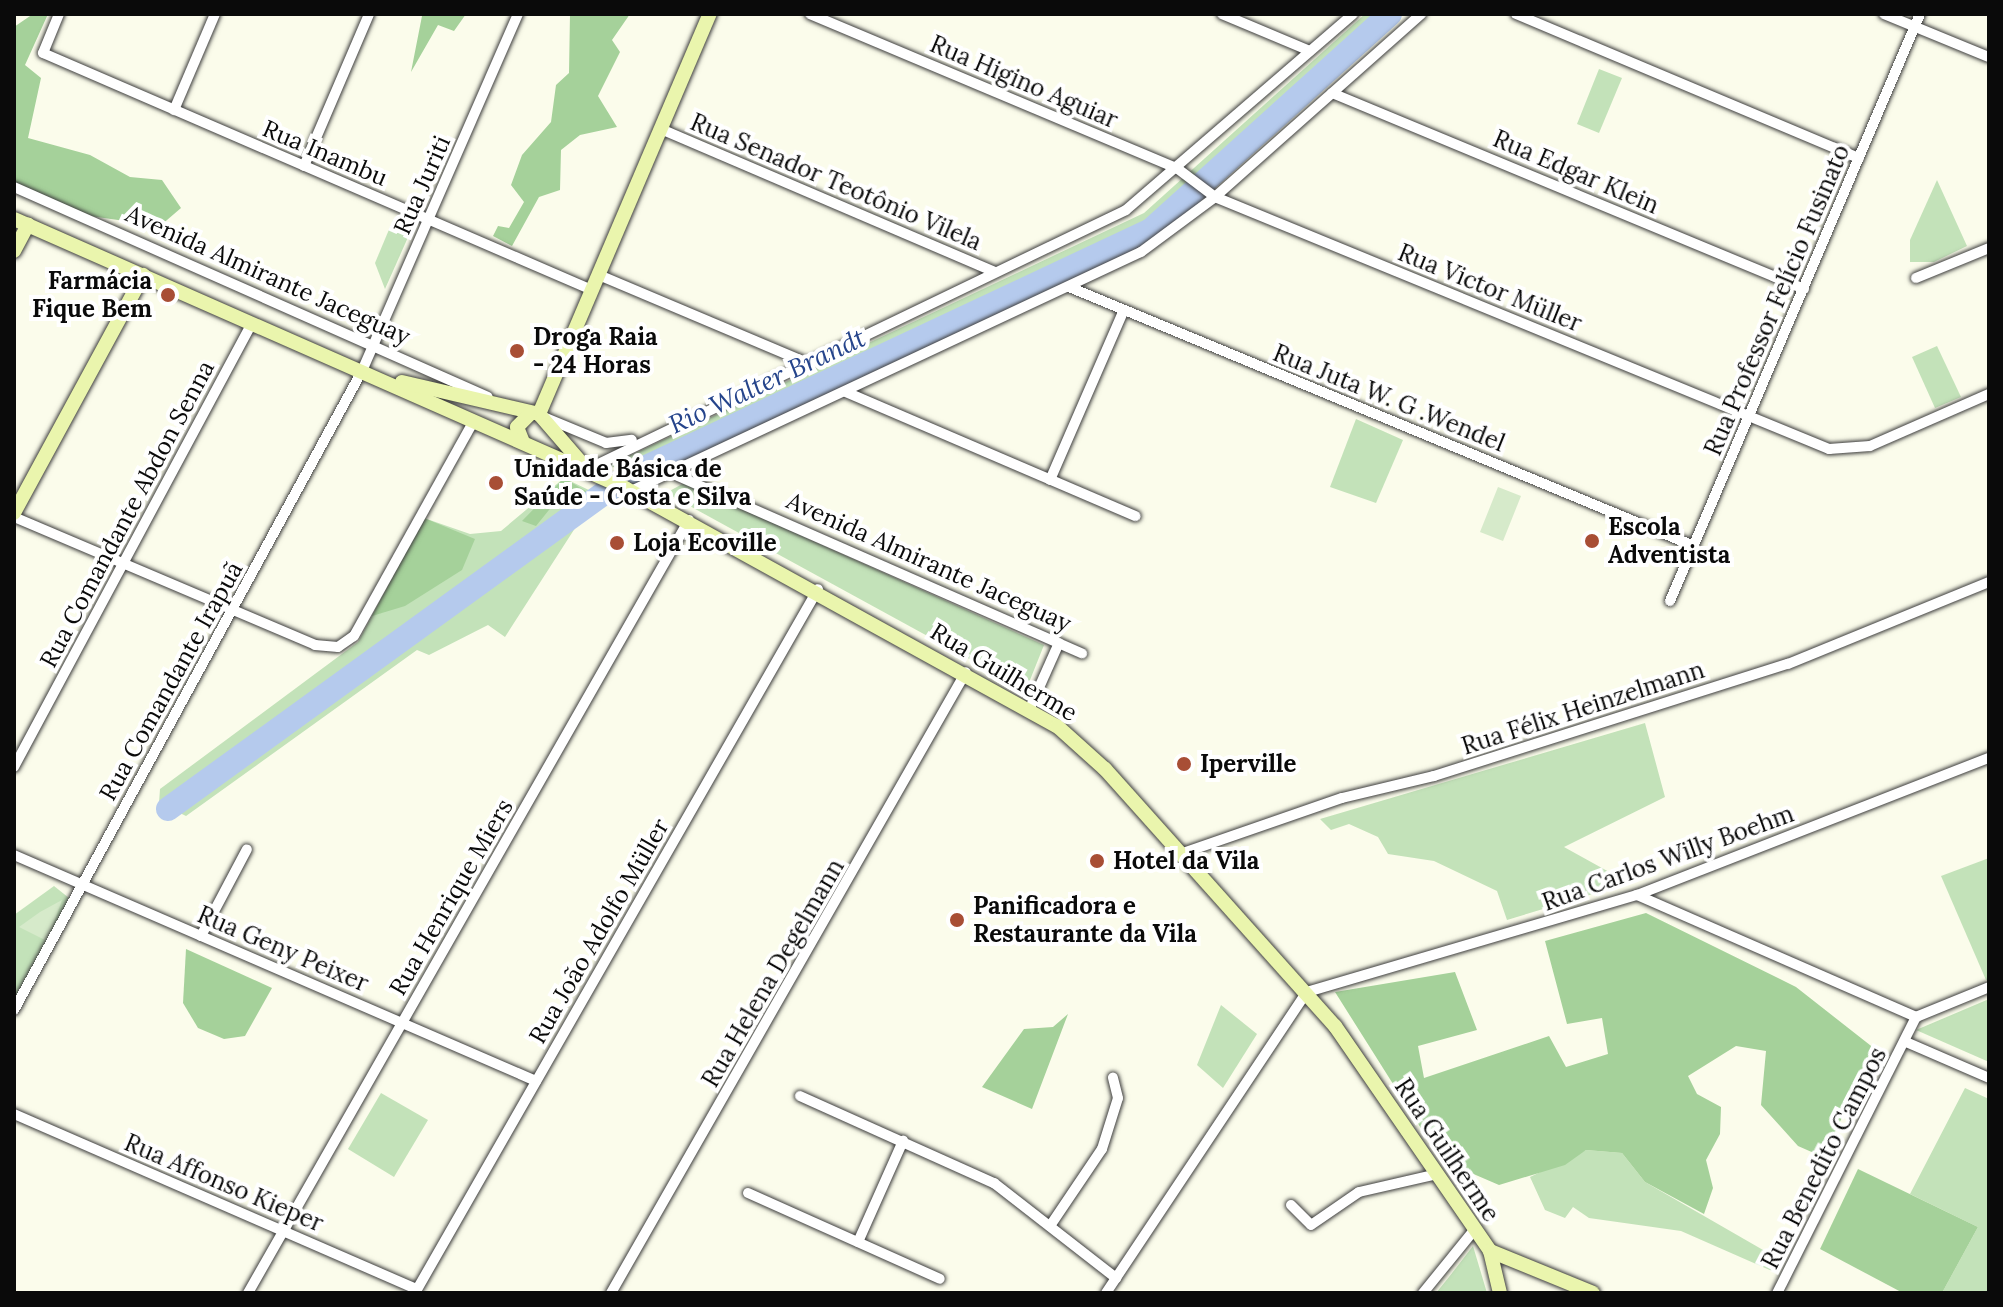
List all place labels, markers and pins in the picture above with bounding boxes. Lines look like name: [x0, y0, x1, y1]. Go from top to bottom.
place label: Farmácia Fique Bem: [32, 267, 152, 323]
marker: Farmácia Fique Bem: [159, 286, 177, 304]
place label: Droga Raia - 24 Horas: [533, 323, 658, 379]
marker: Droga Raia - 24 Horas: [508, 342, 526, 360]
place label: Unidade Básica de Saúde - Costa e Silva: [514, 455, 751, 511]
marker: Unidade Básica de Saúde - Costa e Silva: [485, 472, 507, 494]
place label: Escola Adventista: [1608, 513, 1730, 569]
place label: Loja Ecoville: [633, 529, 777, 557]
marker: Escola Adventista: [1583, 532, 1601, 550]
marker: Loja Ecoville: [608, 534, 626, 552]
place label: Iperville: [1200, 750, 1296, 778]
marker: Iperville: [1175, 755, 1193, 773]
place label: Hotel da Vila: [1113, 847, 1259, 875]
marker: Hotel da Vila: [1088, 852, 1106, 870]
place label: Panificadora e Restaurante da Vila: [973, 892, 1197, 948]
marker: Panificadora e Restaurante da Vila: [948, 911, 966, 929]

